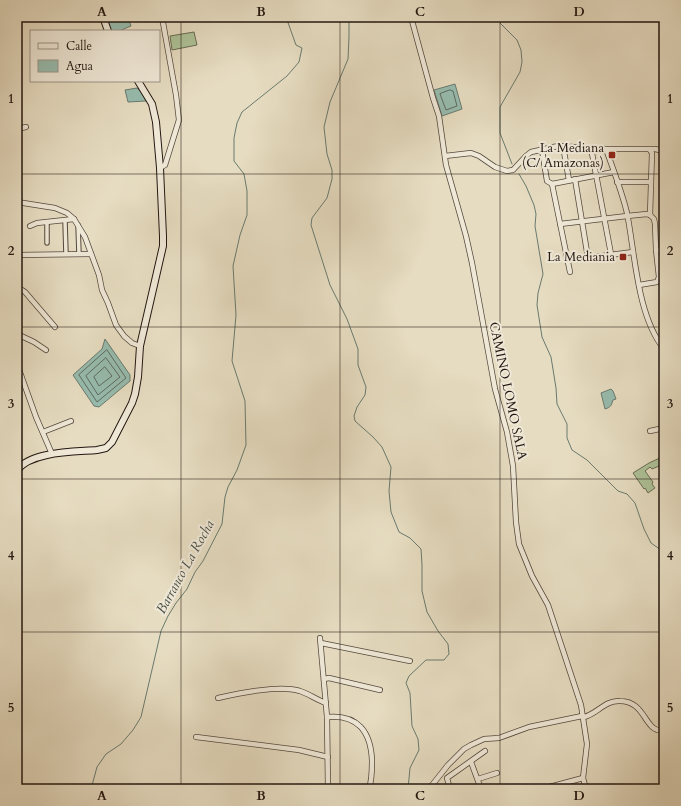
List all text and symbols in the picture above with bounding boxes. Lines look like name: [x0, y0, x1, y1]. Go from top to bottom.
text: A: [97, 3, 107, 21]
text: B: [256, 3, 266, 21]
text: C: [415, 3, 425, 21]
text: D: [573, 3, 585, 21]
legend: [30, 30, 160, 82]
text: Calle: [66, 38, 92, 54]
text: Agua: [66, 58, 94, 74]
text: 1: [8, 90, 14, 108]
text: 1: [667, 90, 673, 108]
place label: La Mediana (C/ Amazonas): [522, 139, 604, 172]
marker: La Mediana (C/ Amazonas): [607, 150, 617, 160]
text: 2: [8, 242, 15, 260]
text: 2: [667, 242, 674, 260]
place label: La Mediania: [547, 248, 615, 266]
marker: La Mediania: [618, 252, 628, 262]
street label: CAMINO LOMO SALA: [485, 320, 532, 462]
text: 3: [8, 395, 15, 413]
text: 3: [667, 395, 674, 413]
water label: Barranco La Rocha: [151, 517, 219, 617]
text: 4: [8, 547, 15, 565]
text: 4: [667, 547, 674, 565]
text: 5: [8, 699, 14, 717]
text: 5: [667, 699, 673, 717]
text: A: [97, 787, 107, 805]
text: B: [256, 787, 266, 805]
text: C: [415, 787, 425, 805]
text: D: [573, 787, 585, 805]

